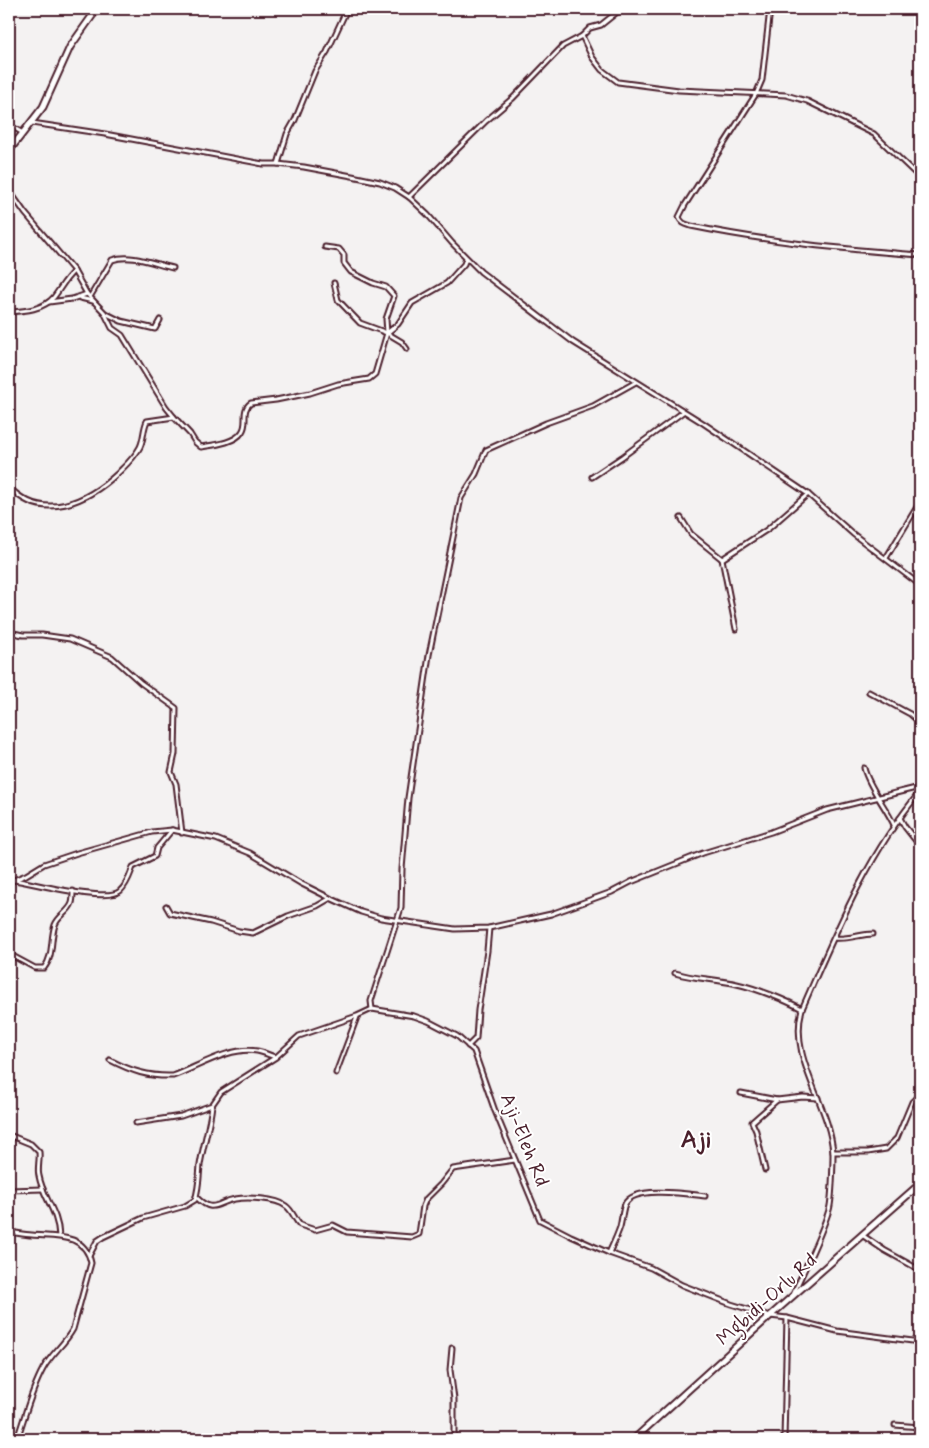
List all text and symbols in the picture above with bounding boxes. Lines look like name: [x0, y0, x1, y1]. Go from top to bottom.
street label: Aji-Eleh Rd: [493, 1089, 555, 1191]
district label: Aji: [681, 1124, 711, 1157]
street label: Mgbidi-Orlu Rd: [711, 1247, 825, 1354]

